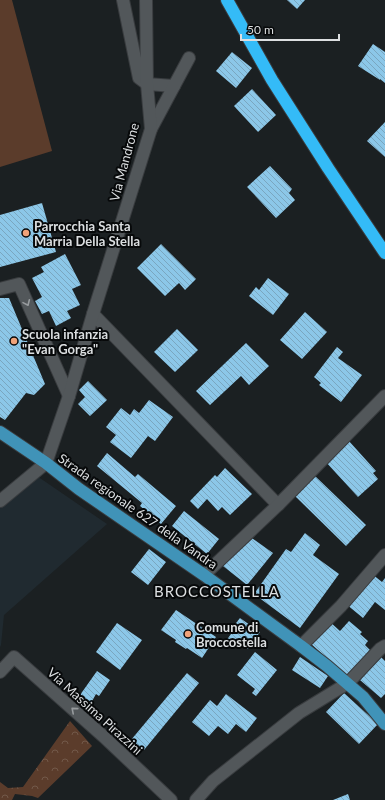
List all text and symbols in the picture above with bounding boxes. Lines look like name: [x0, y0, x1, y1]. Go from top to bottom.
scale bar: [241, 16, 339, 42]
text: 50 m: [247, 22, 274, 37]
street label: Via Mandrone: [106, 121, 142, 203]
place label: Parrocchia Santa Marria Della Stella: [34, 218, 140, 249]
marker: Parrocchia Santa Marria Della Stella: [21, 228, 31, 238]
one-way arrow: [22, 298, 30, 306]
place label: Scuola infanzia "Evan Gorga": [22, 326, 108, 357]
marker: Scuola infanzia "Evan Gorga": [9, 336, 19, 346]
street label: Strada regionale 627 della Vandra: [55, 450, 221, 572]
district label: BROCCOSTELLA: [154, 582, 280, 600]
place label: Comune di Broccostella: [196, 619, 267, 650]
marker: Comune di Broccostella: [183, 629, 193, 639]
street label: Via Massima Pirazzini: [44, 664, 146, 758]
one-way arrow: [71, 707, 79, 715]

